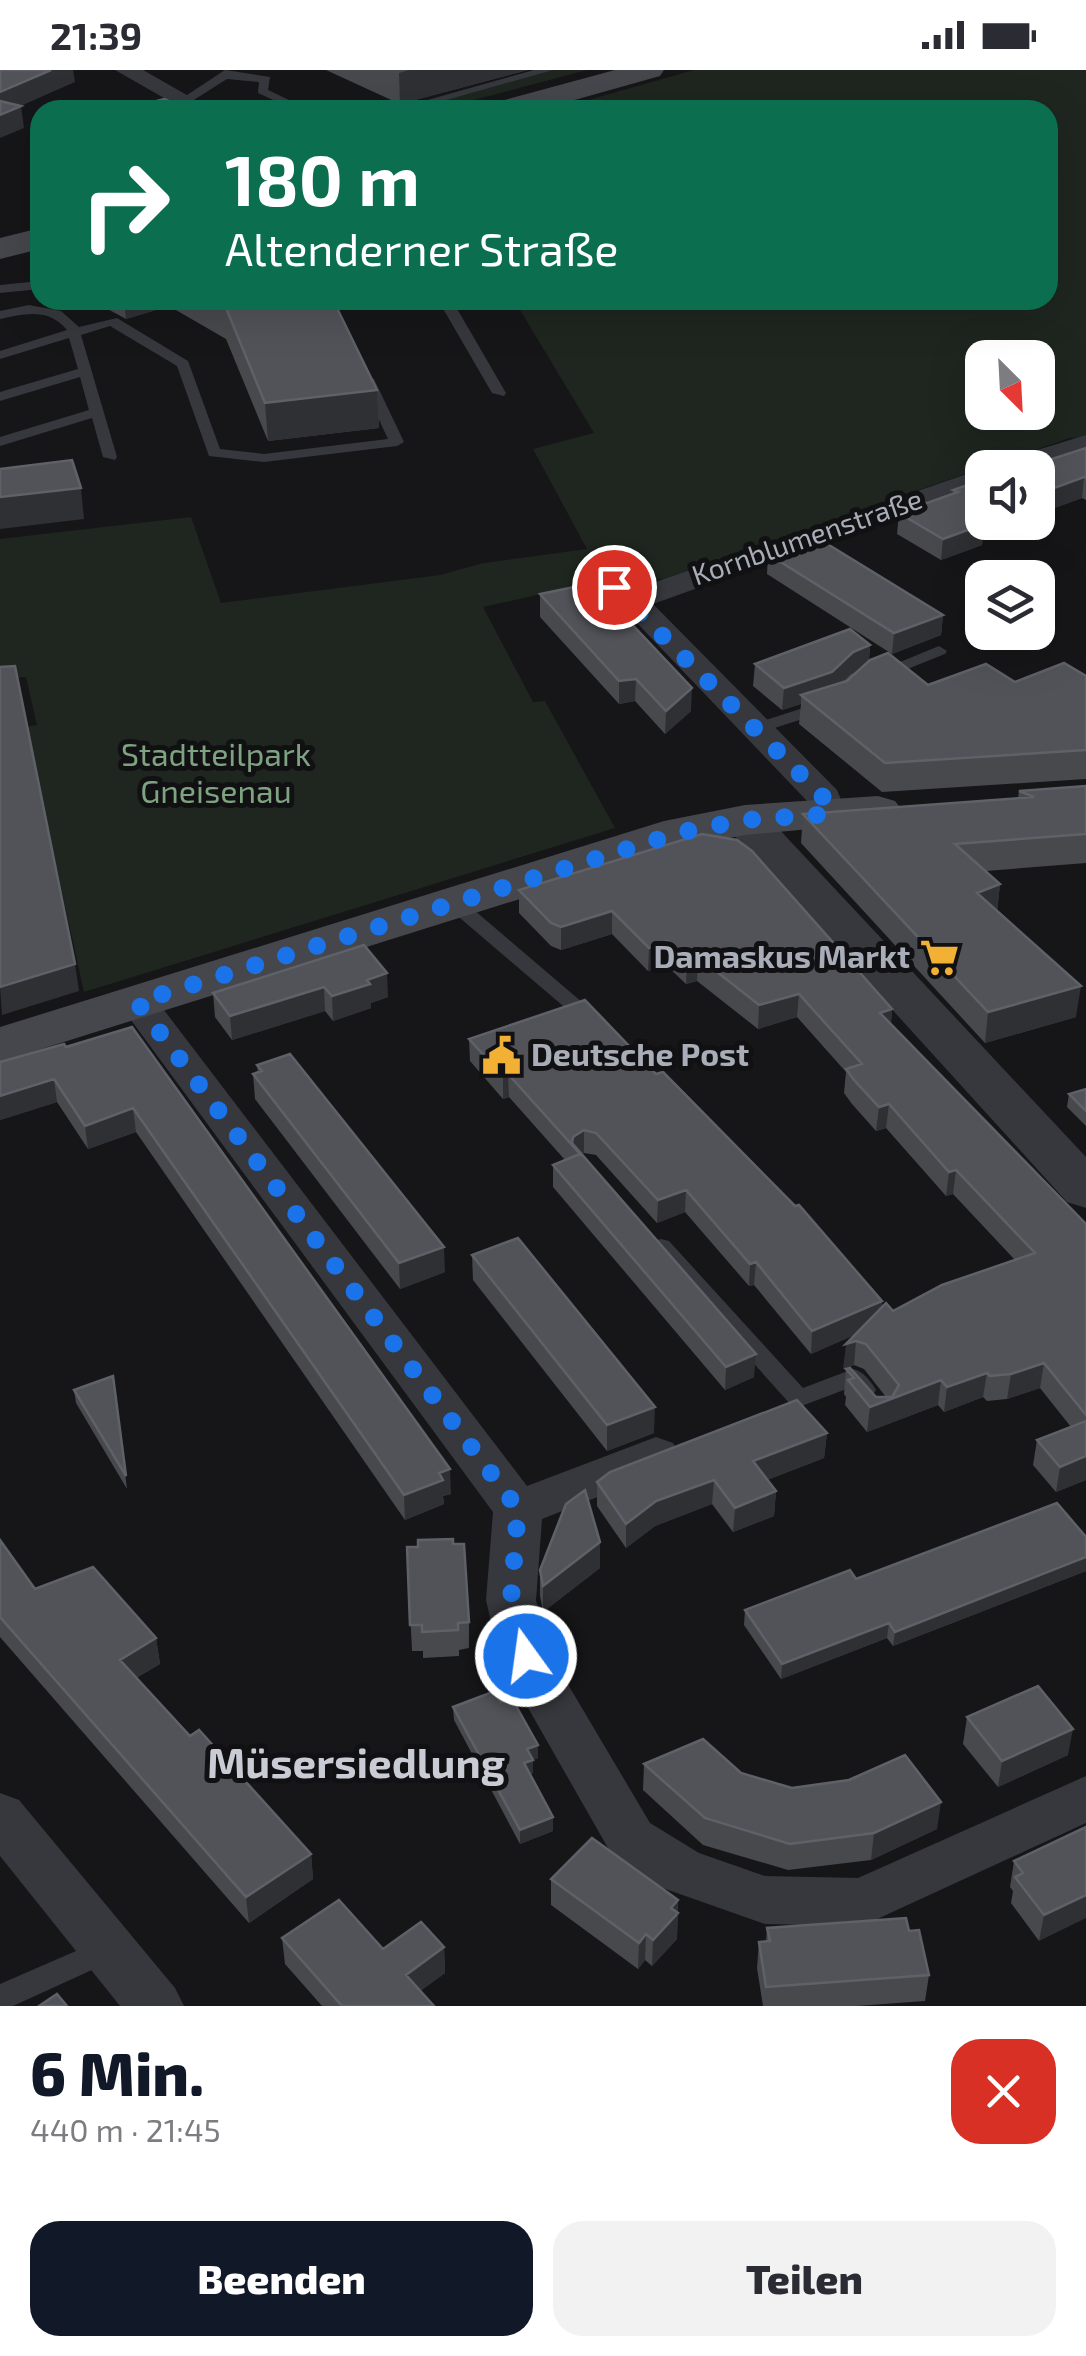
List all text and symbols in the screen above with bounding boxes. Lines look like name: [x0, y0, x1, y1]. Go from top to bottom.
text: 21:39: [50, 12, 142, 58]
text: 180 m: [225, 136, 420, 220]
icon: right: [60, 140, 190, 270]
text: Altenderner Straße: [225, 221, 618, 275]
north arrow: [965, 340, 1055, 430]
map controls: [965, 340, 1055, 650]
button: sound: [965, 450, 1055, 540]
street label: Kornblumenstraße: [687, 481, 926, 591]
pin: [572, 545, 657, 630]
icon: arrive: [587, 560, 642, 615]
button: layers: [965, 560, 1055, 650]
park label: Stadtteilpark Gneisenau: [121, 734, 311, 809]
place label: Damaskus Markt: [654, 936, 910, 974]
supermarket icon: Damaskus Markt: [919, 936, 961, 978]
public building icon: Deutsche Post: [480, 1034, 522, 1076]
place label: Deutsche Post: [531, 1034, 749, 1072]
position arrow: [474, 1604, 578, 1708]
district label: Müsersiedlung: [207, 1736, 505, 1786]
text: 6 Min.: [30, 2036, 204, 2108]
button: close: [951, 2039, 1056, 2144]
text: 440 m · 21:45: [30, 2110, 221, 2148]
button: Beenden: [30, 2221, 533, 2336]
button: Teilen: [553, 2221, 1056, 2336]

